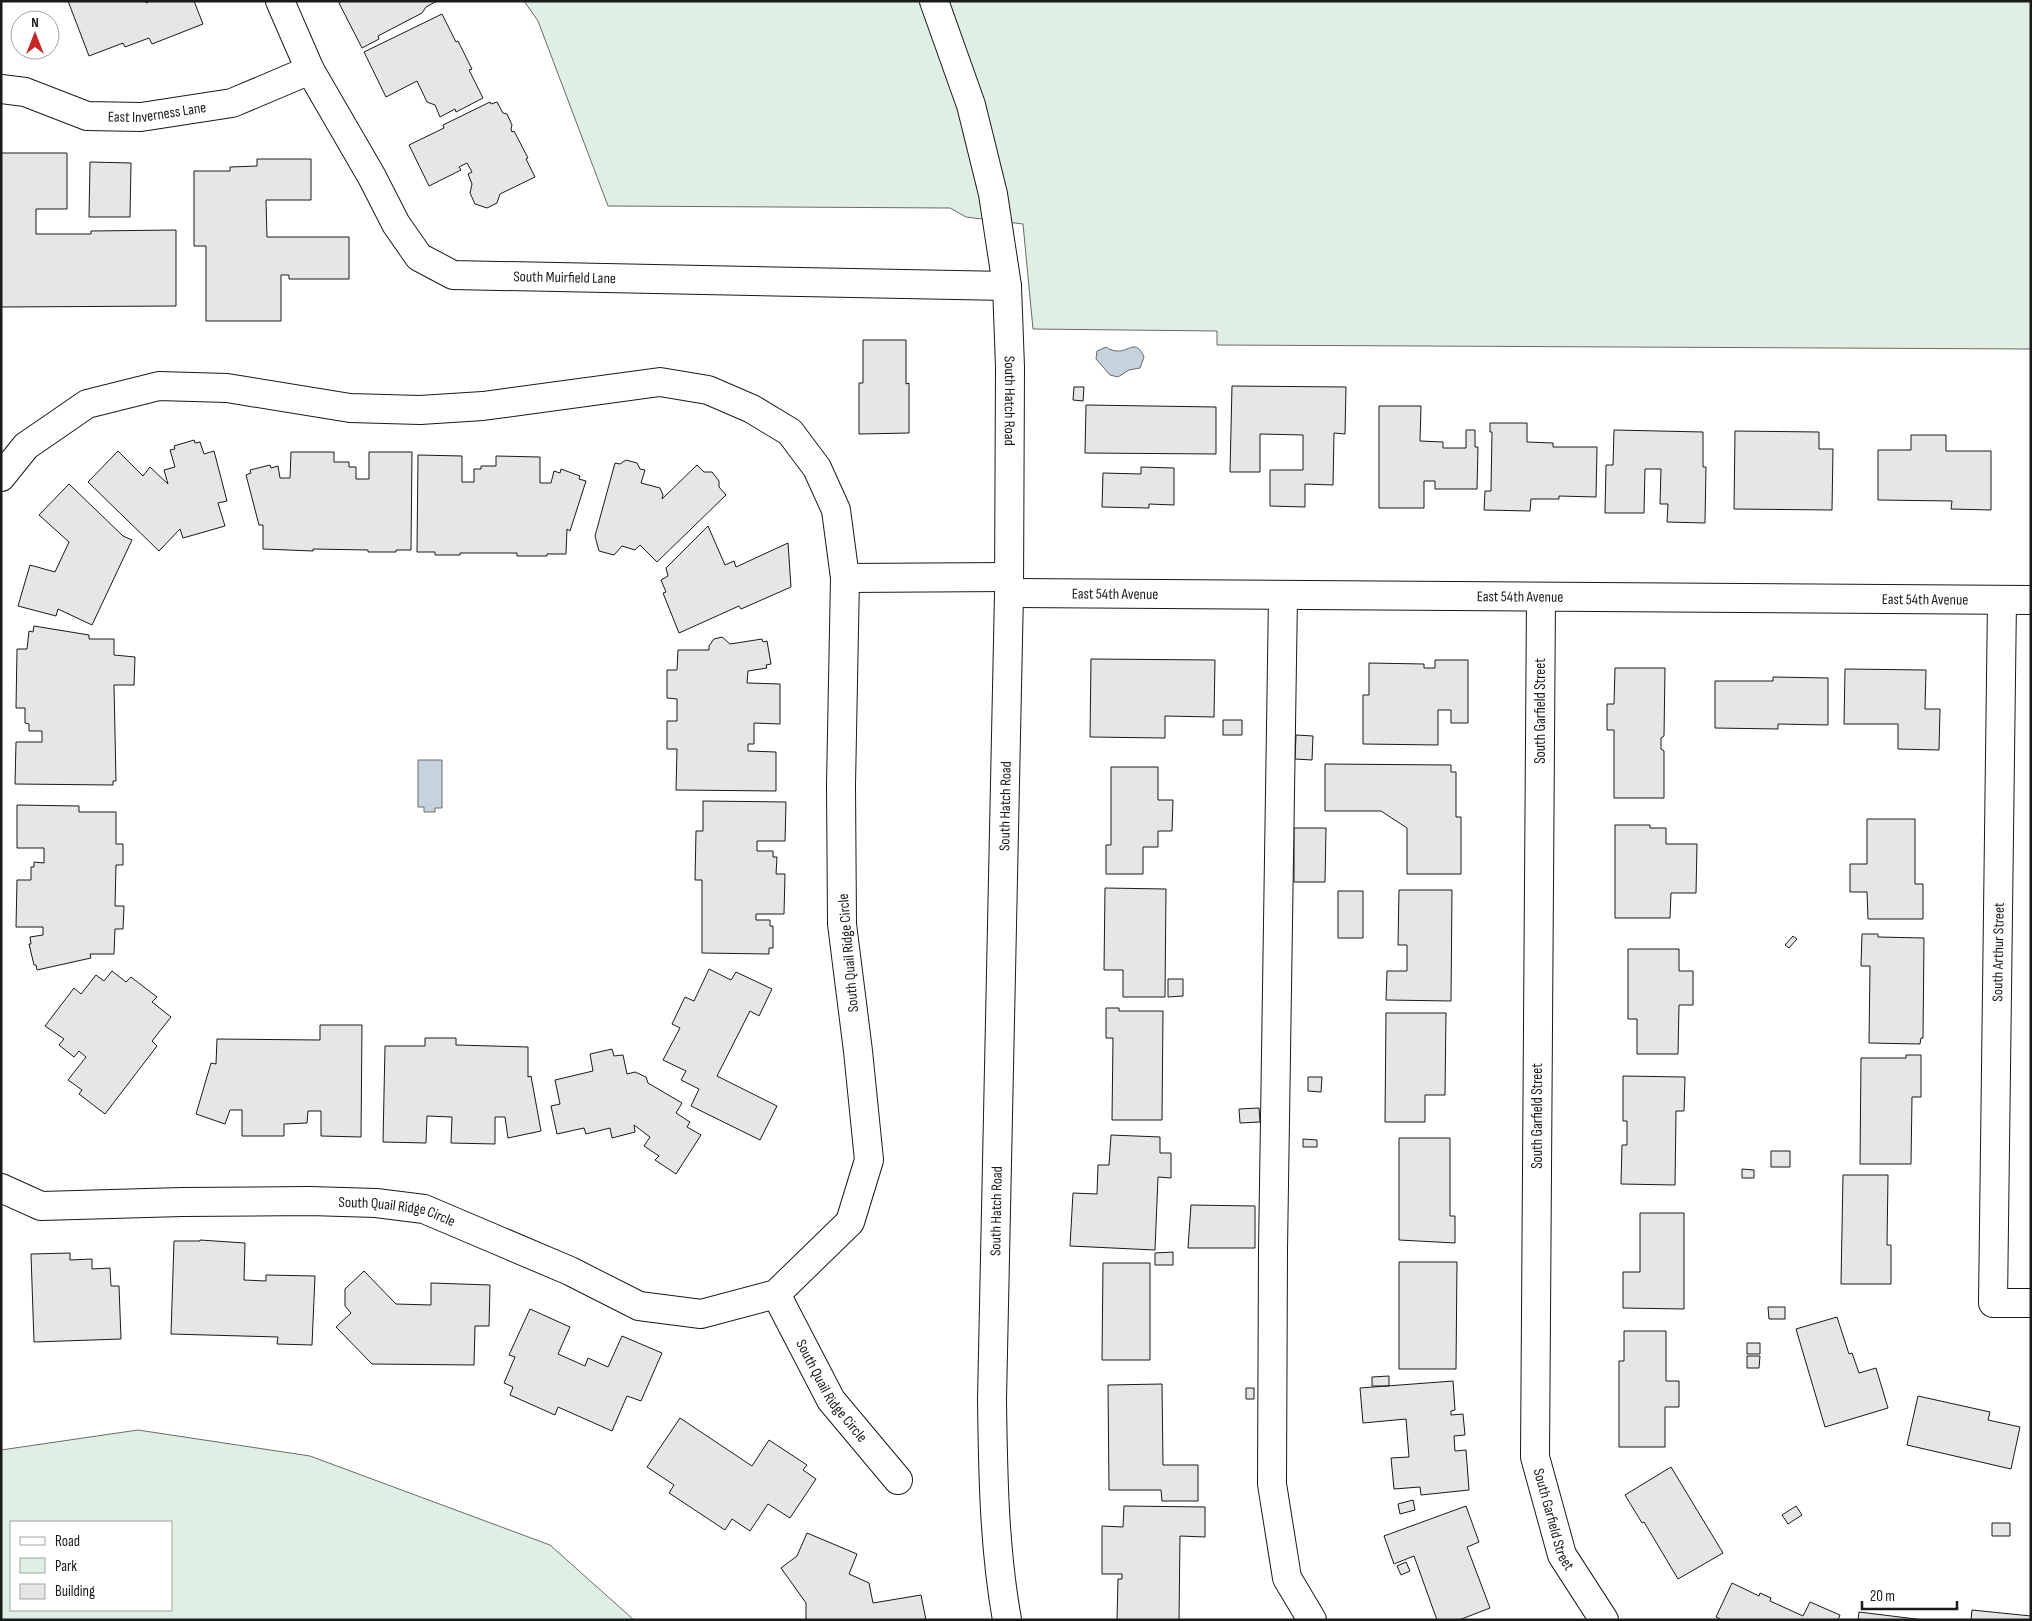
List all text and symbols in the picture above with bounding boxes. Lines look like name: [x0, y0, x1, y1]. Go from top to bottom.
north arrow: [10, 10, 60, 60]
text: N: [31, 14, 39, 31]
street label: East Inverness Lane: [108, 98, 207, 127]
street label: South Muirfield Lane: [513, 267, 616, 288]
street label: South Hatch Road: [1000, 355, 1019, 446]
street label: East 54th Avenue: [1072, 584, 1158, 604]
street label: East 54th Avenue: [1477, 587, 1563, 607]
street label: East 54th Avenue: [1882, 590, 1968, 610]
street label: South Garfield Street: [1531, 658, 1550, 764]
street label: South Hatch Road: [995, 761, 1016, 851]
street label: South Quail Ridge Circle: [834, 893, 863, 1013]
street label: South Arthur Street: [1988, 902, 2009, 1002]
street label: South Garfield Street: [1528, 1063, 1547, 1169]
street label: South Hatch Road: [986, 1166, 1007, 1256]
street label: South Quail Ridge Circle: [338, 1193, 458, 1231]
street label: South Quail Ridge Circle: [791, 1336, 871, 1446]
street label: South Garfield Street: [1529, 1466, 1579, 1574]
legend: [10, 1521, 172, 1611]
text: Road: [55, 1532, 80, 1551]
text: Park: [55, 1557, 77, 1576]
scale bar: [1862, 1578, 1957, 1610]
text: Building: [55, 1582, 95, 1601]
text: 20 m: [1870, 1587, 1895, 1606]

